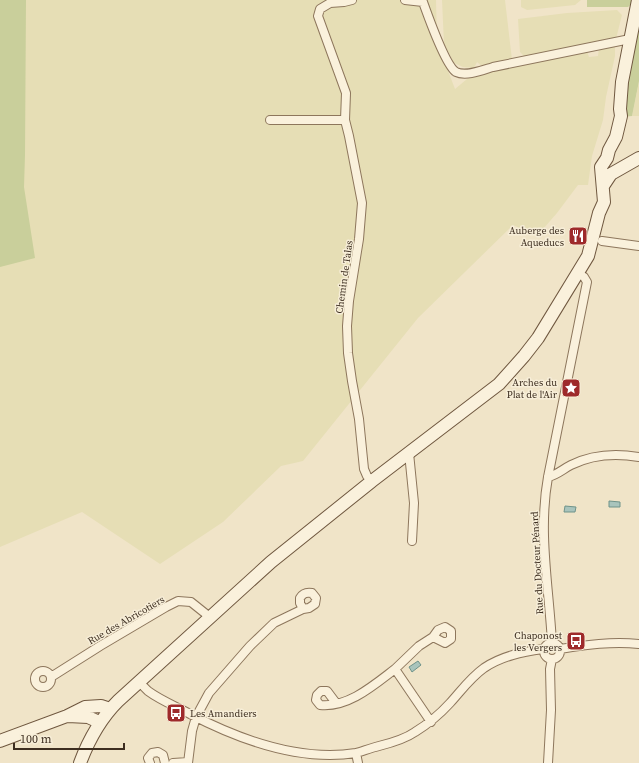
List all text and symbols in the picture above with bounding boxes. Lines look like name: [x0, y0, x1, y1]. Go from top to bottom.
place label: Auberge des Aqueducs: [509, 224, 564, 249]
restaurant icon: Auberge des Aqueducs: [567, 225, 589, 247]
street label: Chemin de Talas: [332, 240, 356, 314]
place label: Arches du Plat de l'Air: [507, 376, 558, 401]
place icon: Arches du Plat de l'Air: [560, 377, 582, 399]
street label: Rue du Docteur Pénard: [528, 511, 546, 615]
street label: Rue des Abricotiers: [85, 593, 167, 647]
place label: Chaponost les Vergers: [514, 629, 563, 654]
bus stop icon: Chaponost les Vergers: [565, 630, 587, 652]
bus stop icon: Les Amandiers: [165, 702, 187, 724]
place label: Les Amandiers: [190, 707, 257, 720]
scale bar: [14, 725, 124, 751]
text: 100 m: [20, 731, 52, 747]

